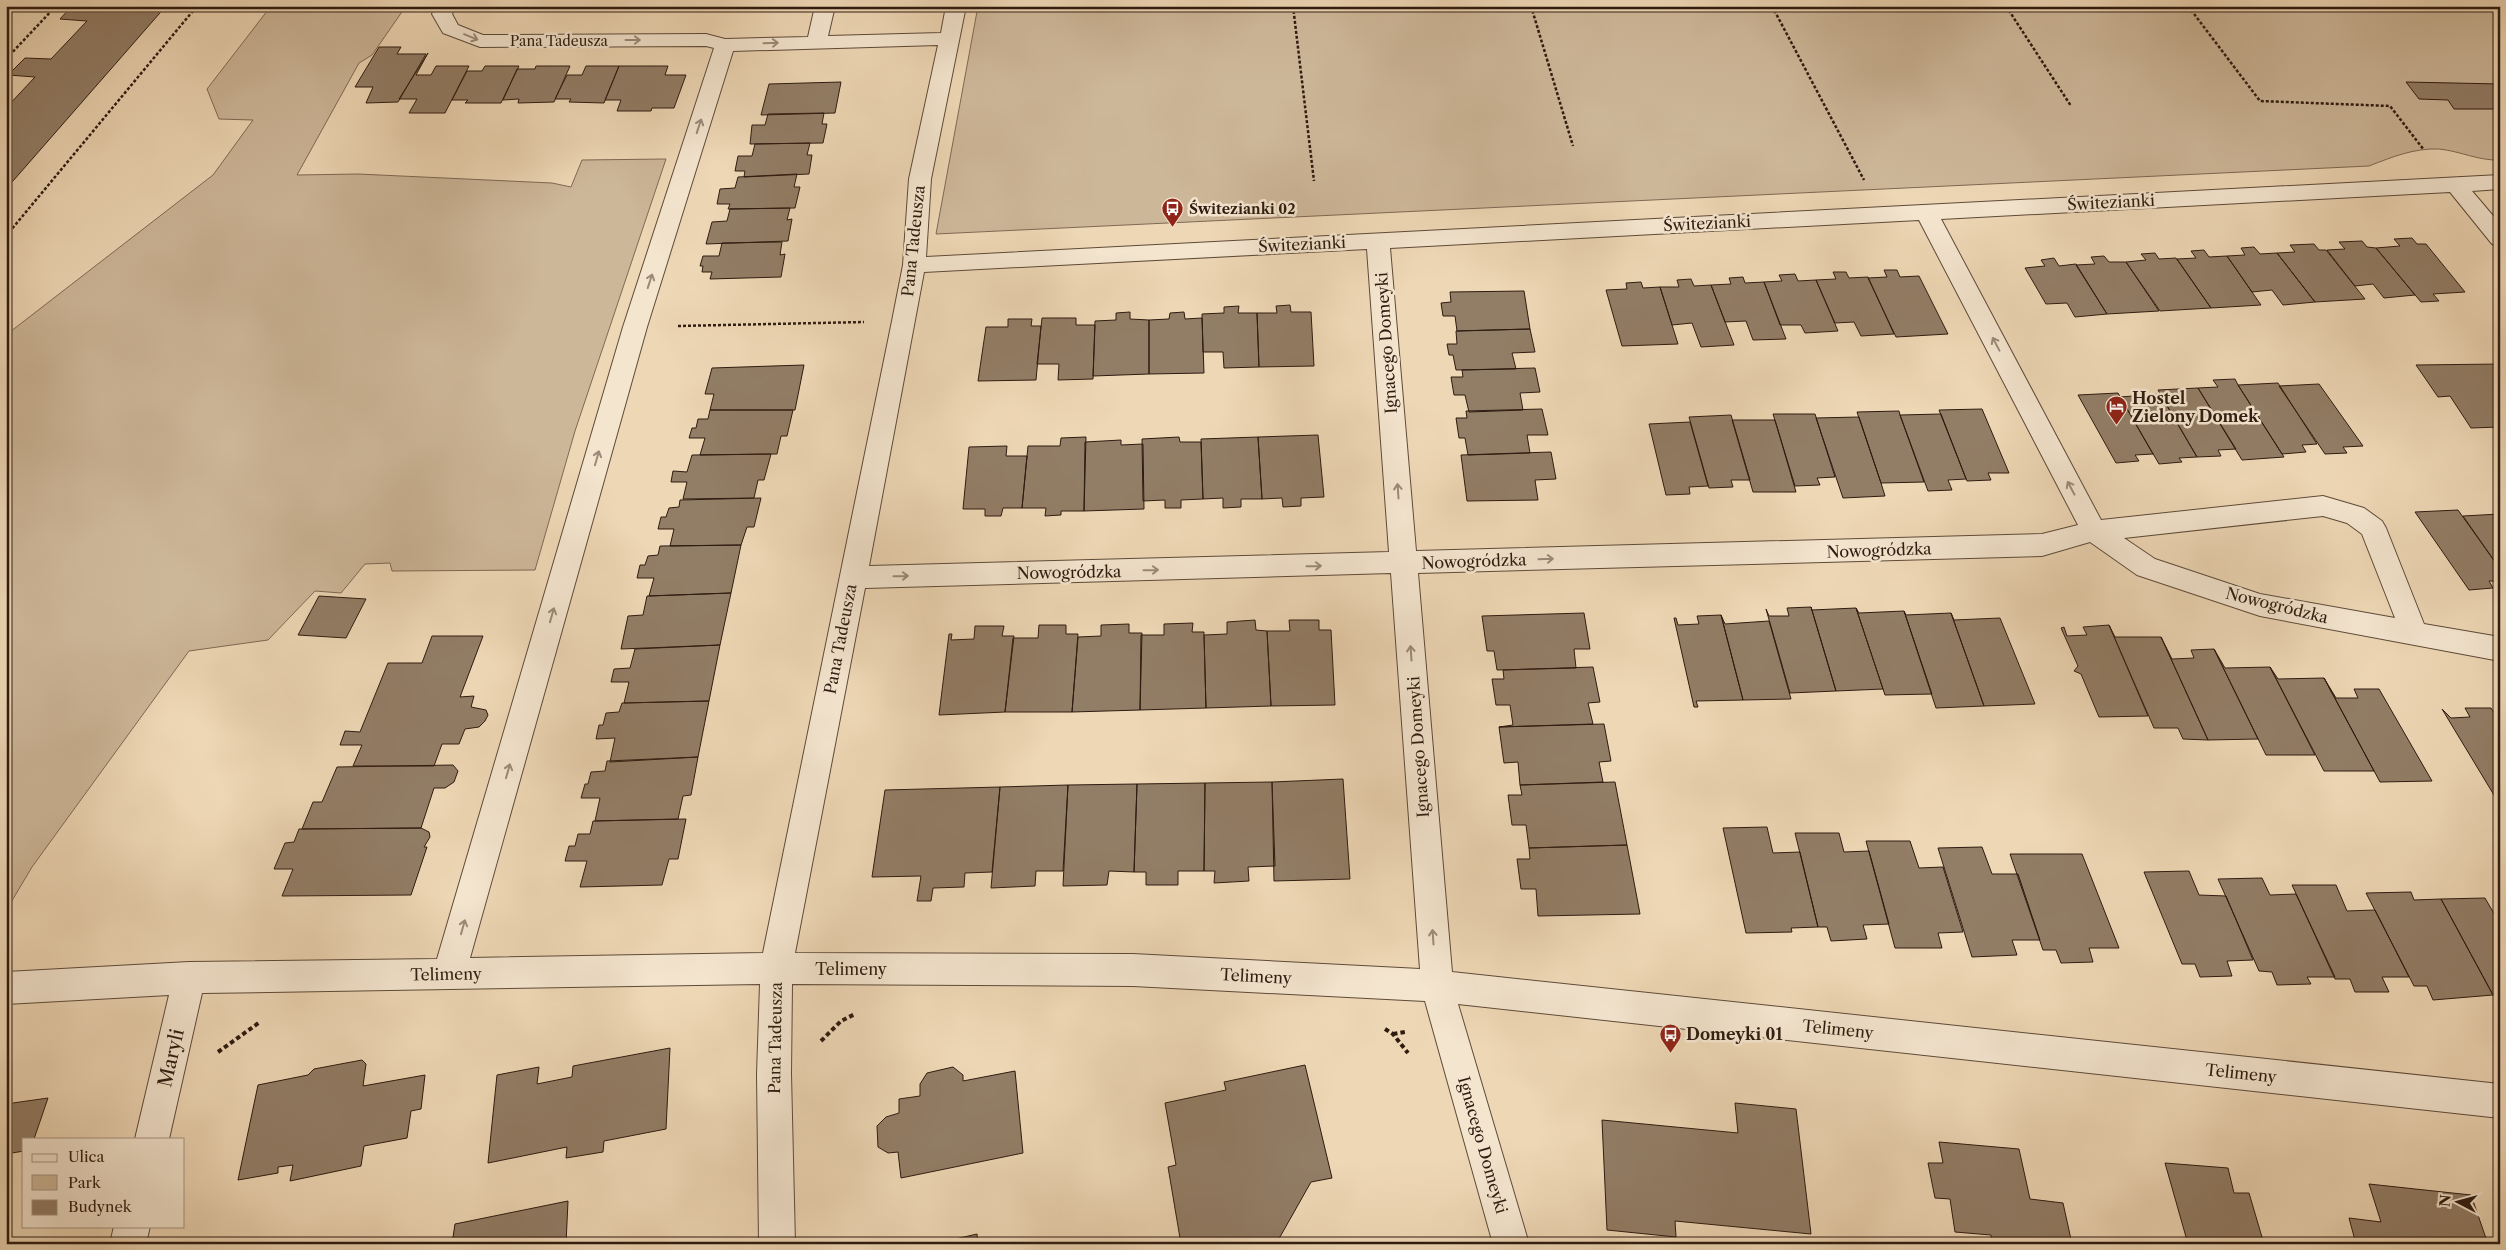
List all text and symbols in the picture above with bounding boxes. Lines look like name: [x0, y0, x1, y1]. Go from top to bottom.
street label: Pana Tadeusza: [510, 32, 609, 50]
one-way arrow: [463, 33, 478, 43]
one-way arrow: [624, 35, 641, 45]
one-way arrow: [762, 38, 779, 48]
one-way arrow: [695, 118, 705, 134]
street label: Pana Tadeusza: [897, 184, 929, 298]
street label: Świtezianki: [2067, 190, 2156, 214]
bus stop icon: Świtezianki 02: [1161, 197, 1185, 228]
place label: Świtezianki 02: [1189, 199, 1296, 218]
street label: Świtezianki: [1663, 211, 1752, 235]
street label: Świtezianki: [1258, 232, 1347, 256]
street label: Ignacego Domeyki: [1371, 271, 1401, 414]
one-way arrow: [645, 273, 655, 289]
one-way arrow: [1991, 337, 2001, 352]
place label: Hostel Zielony Domek: [2132, 388, 2259, 426]
hotel icon: Hostel Zielony Domek: [2104, 395, 2128, 426]
one-way arrow: [593, 451, 603, 467]
one-way arrow: [2066, 481, 2076, 496]
one-way arrow: [1393, 483, 1403, 499]
street label: Nowogródzka: [1826, 538, 1932, 562]
street label: Nowogródzka: [1421, 549, 1527, 573]
one-way arrow: [1538, 555, 1554, 564]
street label: Nowogródzka: [1016, 561, 1122, 583]
one-way arrow: [1305, 561, 1321, 570]
one-way arrow: [1143, 565, 1159, 574]
one-way arrow: [893, 571, 909, 580]
street label: Pana Tadeusza: [819, 582, 861, 696]
street label: Nowogródzka: [2224, 583, 2331, 628]
one-way arrow: [548, 607, 558, 623]
one-way arrow: [1406, 645, 1415, 661]
street label: Ignacego Domeyki: [1403, 675, 1433, 818]
one-way arrow: [503, 763, 513, 779]
one-way arrow: [458, 919, 468, 935]
one-way arrow: [1428, 929, 1437, 945]
street label: Telimeny: [815, 959, 888, 979]
street label: Telimeny: [410, 963, 483, 985]
street label: Telimeny: [1220, 964, 1293, 988]
street label: Pana Tadeusza: [764, 981, 786, 1094]
street label: Telimeny: [1801, 1015, 1876, 1043]
bus stop icon: Domeyki 01: [1658, 1022, 1682, 1053]
place label: Domeyki 01: [1686, 1024, 1783, 1044]
street label: Maryli: [153, 1026, 189, 1089]
street label: Telimeny: [2204, 1059, 2279, 1087]
street label: Ignacego Domeyki: [1454, 1074, 1512, 1216]
legend: [22, 1138, 185, 1228]
text: Ulica: [68, 1147, 104, 1166]
text: Park: [68, 1173, 102, 1192]
north arrow: [2434, 1178, 2484, 1228]
text: N: [2435, 1194, 2455, 1208]
text: Budynek: [68, 1197, 133, 1216]

